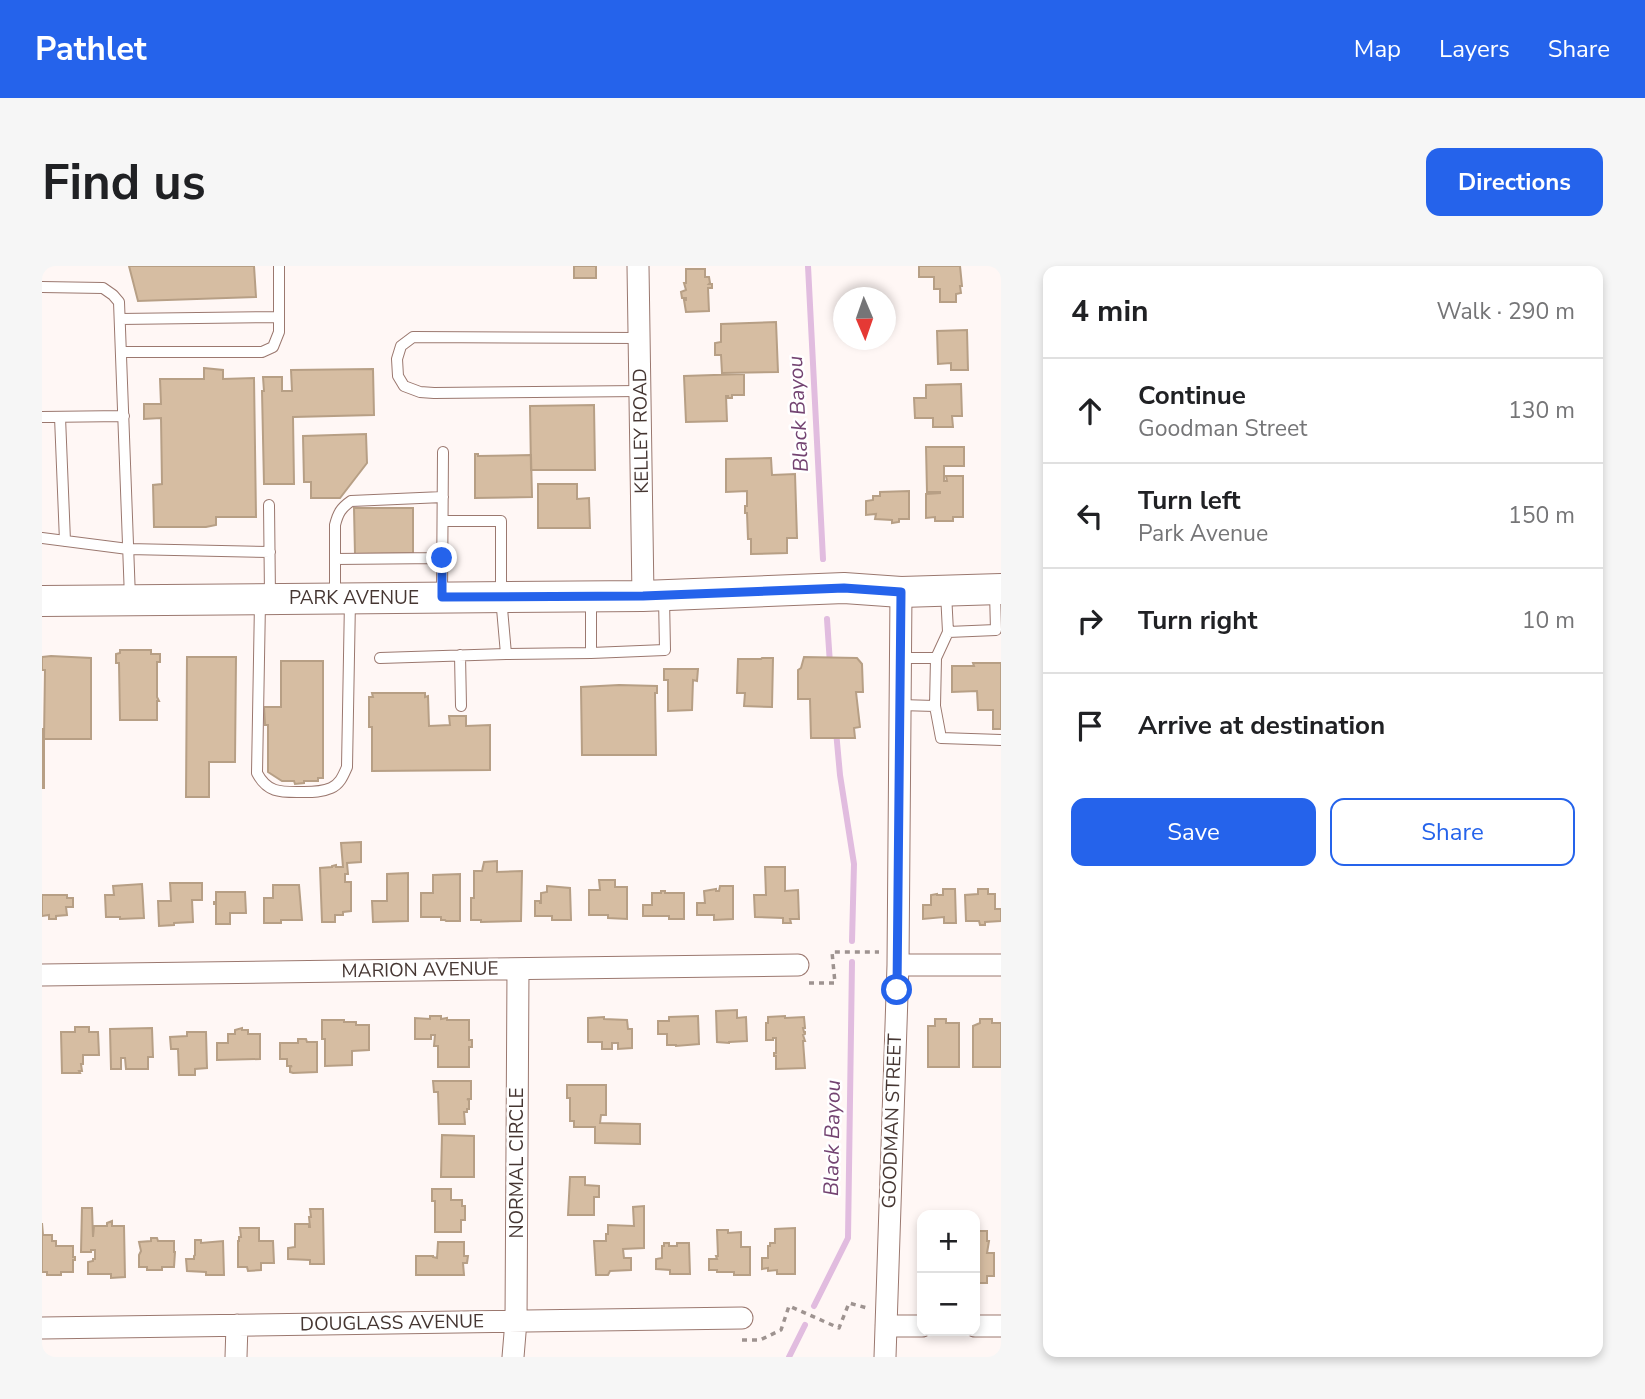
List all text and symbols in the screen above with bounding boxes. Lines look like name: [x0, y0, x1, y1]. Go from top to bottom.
text: Pathlet: [35, 27, 147, 72]
text: Map: [1354, 33, 1401, 65]
text: Layers: [1439, 33, 1510, 65]
text: Share: [1548, 33, 1610, 65]
button: Directions: [1426, 148, 1603, 216]
text: Find us: [42, 149, 206, 216]
north arrow: [833, 287, 896, 350]
text: 4 min: [1071, 291, 1149, 332]
text: Walk · 290 m: [1436, 296, 1575, 327]
water label: Black Bayou: [781, 355, 815, 473]
street label: KELLEY ROAD: [627, 368, 655, 494]
text: Continue: [1138, 378, 1246, 413]
icon: ahead: [1071, 392, 1109, 430]
text: 130 m: [1508, 395, 1575, 426]
text: Goodman Street: [1138, 413, 1307, 444]
text: Turn left: [1138, 483, 1241, 518]
icon: left: [1071, 497, 1109, 535]
text: 150 m: [1508, 500, 1575, 531]
text: Park Avenue: [1138, 518, 1268, 549]
route end: [426, 542, 457, 573]
street label: PARK AVENUE: [289, 585, 419, 611]
icon: right: [1071, 602, 1109, 640]
text: Turn right: [1138, 603, 1257, 638]
text: 10 m: [1522, 605, 1575, 636]
icon: arrive: [1071, 707, 1109, 745]
text: Arrive at destination: [1138, 708, 1385, 743]
button: Save: [1071, 798, 1316, 866]
button: Share: [1330, 798, 1575, 866]
street label: MARION AVENUE: [341, 956, 499, 984]
route start: [881, 974, 912, 1005]
street label: GOODMAN STREET: [876, 1033, 908, 1209]
water label: Black Bayou: [817, 1080, 847, 1196]
street label: NORMAL CIRCLE: [504, 1087, 530, 1239]
map controls: [917, 1210, 980, 1336]
button: +: [917, 1210, 980, 1273]
button: −: [917, 1273, 980, 1336]
street label: DOUGLASS AVENUE: [300, 1308, 484, 1338]

